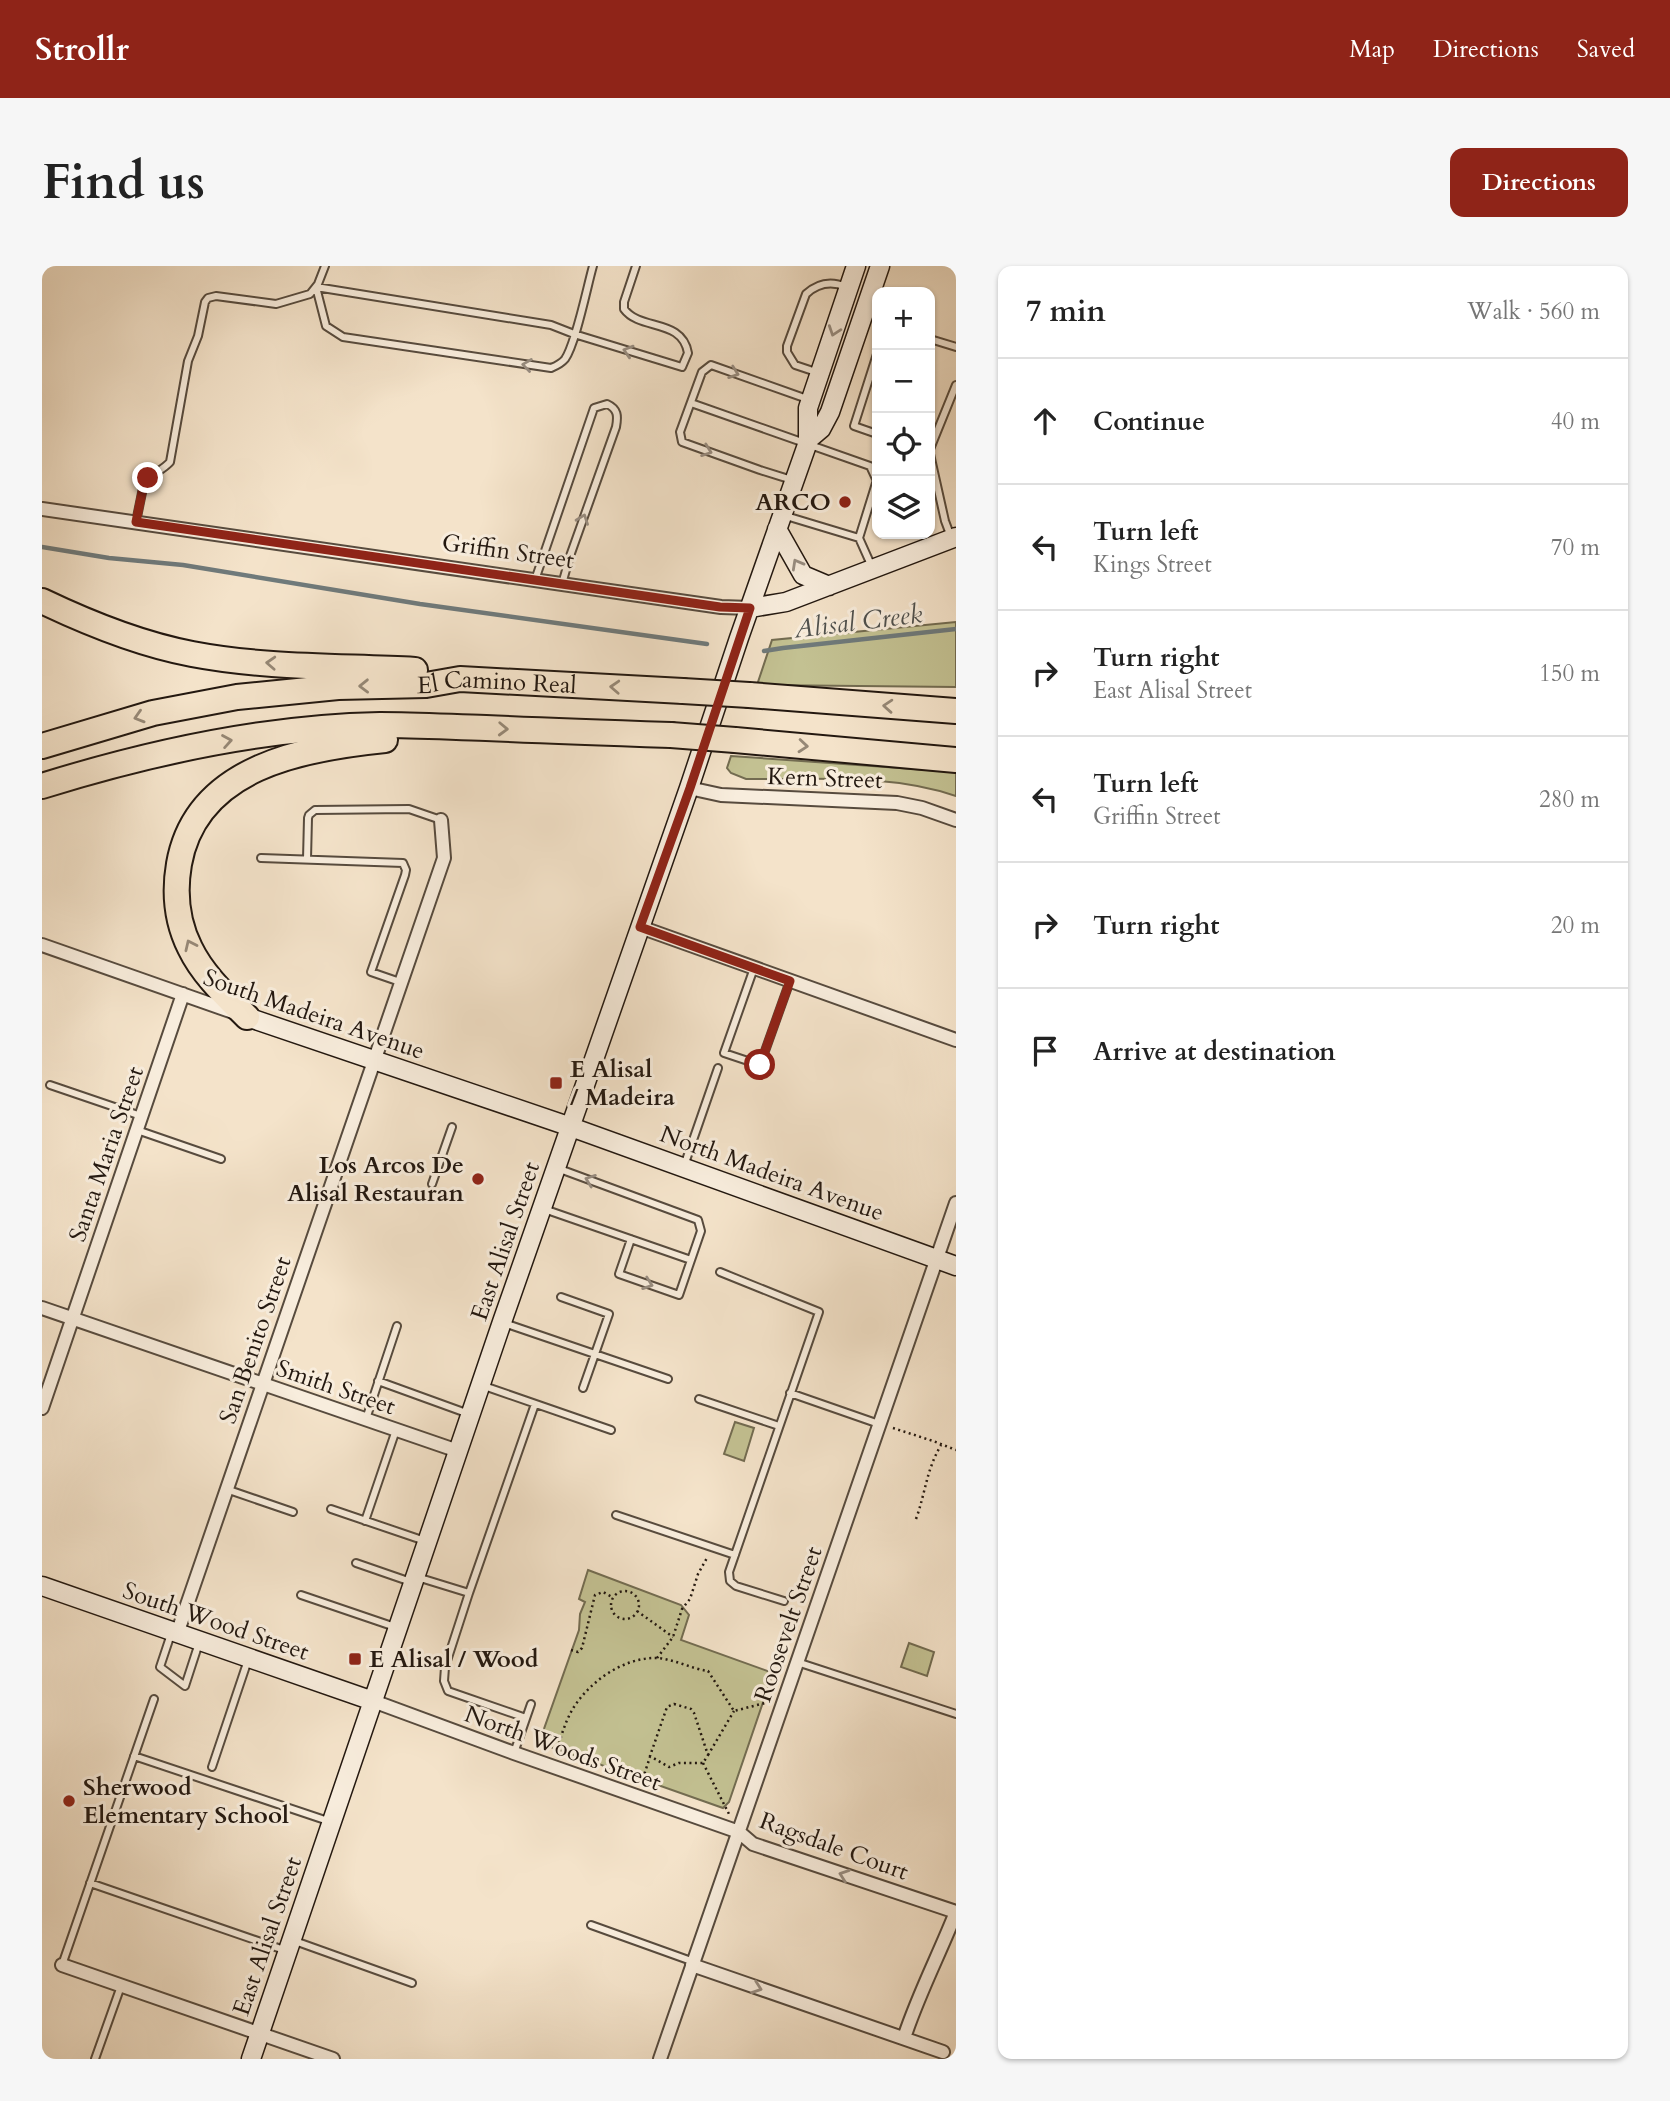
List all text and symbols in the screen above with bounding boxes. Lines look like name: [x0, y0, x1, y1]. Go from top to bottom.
text: Strollr: [35, 27, 129, 72]
text: Map: [1349, 33, 1395, 66]
text: Directions: [1433, 33, 1539, 66]
text: Saved: [1577, 33, 1635, 66]
button: Directions: [1450, 148, 1628, 217]
text: Find us: [42, 149, 205, 216]
map controls: [872, 287, 935, 539]
button: +: [872, 287, 935, 350]
text: 7 min: [1026, 291, 1106, 332]
text: Walk · 560 m: [1467, 296, 1600, 327]
one-way arrow: [828, 324, 842, 336]
one-way arrow: [622, 345, 635, 359]
button: −: [872, 350, 935, 413]
one-way arrow: [521, 358, 533, 373]
one-way arrow: [727, 365, 740, 379]
icon: ahead: [1026, 402, 1064, 440]
text: Continue: [1093, 404, 1205, 439]
text: 40 m: [1551, 406, 1600, 437]
button: locate: [872, 413, 935, 476]
one-way arrow: [700, 443, 712, 457]
route end: [132, 462, 163, 493]
button: layers: [872, 476, 935, 539]
place label: ARCO: [755, 486, 831, 519]
marker: ARCO: [837, 494, 853, 510]
one-way arrow: [575, 514, 589, 526]
text: Turn left: [1093, 514, 1198, 549]
street label: Griffin Street: [440, 526, 577, 577]
icon: left: [1026, 528, 1064, 566]
text: 70 m: [1551, 532, 1600, 563]
text: Kings Street: [1093, 549, 1212, 580]
one-way arrow: [792, 559, 805, 571]
water label: Alisal Creek: [791, 596, 924, 647]
text: Turn right: [1093, 640, 1220, 675]
icon: right: [1026, 654, 1064, 692]
one-way arrow: [265, 656, 276, 671]
text: 150 m: [1539, 658, 1600, 689]
street label: El Camino Real: [417, 663, 577, 702]
text: East Alisal Street: [1093, 675, 1252, 706]
one-way arrow: [358, 678, 368, 694]
one-way arrow: [609, 680, 620, 695]
one-way arrow: [882, 699, 893, 714]
one-way arrow: [133, 709, 145, 724]
one-way arrow: [498, 721, 508, 737]
one-way arrow: [221, 734, 233, 749]
one-way arrow: [798, 738, 809, 753]
street label: Kern Street: [767, 760, 884, 797]
text: Turn left: [1093, 766, 1198, 801]
icon: left: [1026, 780, 1064, 818]
text: 280 m: [1539, 784, 1600, 815]
text: Griffin Street: [1093, 801, 1221, 832]
icon: right: [1026, 906, 1064, 944]
text: Turn right: [1093, 908, 1220, 943]
text: 20 m: [1551, 910, 1600, 941]
one-way arrow: [184, 940, 198, 952]
street label: South Madeira Avenue: [199, 961, 429, 1068]
icon: arrive: [1026, 1032, 1064, 1070]
text: Arrive at destination: [1093, 1034, 1336, 1069]
route start: [744, 1049, 775, 1080]
place label: E Alisal / Madeira: [570, 1053, 675, 1114]
street label: Santa Maria Street: [61, 1062, 152, 1246]
marker: E Alisal / Madeira: [548, 1075, 564, 1091]
street label: North Madeira Avenue: [655, 1118, 888, 1229]
place label: Los Arcos De Alisal Restauran: [287, 1149, 465, 1210]
street label: East Alisal Street: [463, 1157, 548, 1325]
marker: Los Arcos De Alisal Restauran: [470, 1171, 486, 1187]
one-way arrow: [584, 1174, 596, 1188]
street label: San Benito Street: [211, 1252, 300, 1428]
one-way arrow: [642, 1276, 654, 1290]
street label: Smith Street: [272, 1352, 400, 1423]
street label: Roosevelt Street: [746, 1542, 831, 1706]
street label: South Wood Street: [118, 1574, 314, 1669]
place label: E Alisal / Wood: [369, 1643, 539, 1676]
marker: E Alisal / Wood: [347, 1651, 363, 1667]
street label: North Woods Street: [460, 1698, 666, 1799]
place label: Sherwood Elementary School: [83, 1771, 289, 1832]
marker: Sherwood Elementary School: [61, 1793, 77, 1809]
street label: Ragsdale Court: [755, 1804, 913, 1889]
street label: East Alisal Street: [225, 1852, 310, 2020]
one-way arrow: [839, 1869, 851, 1883]
one-way arrow: [750, 1980, 763, 1994]

